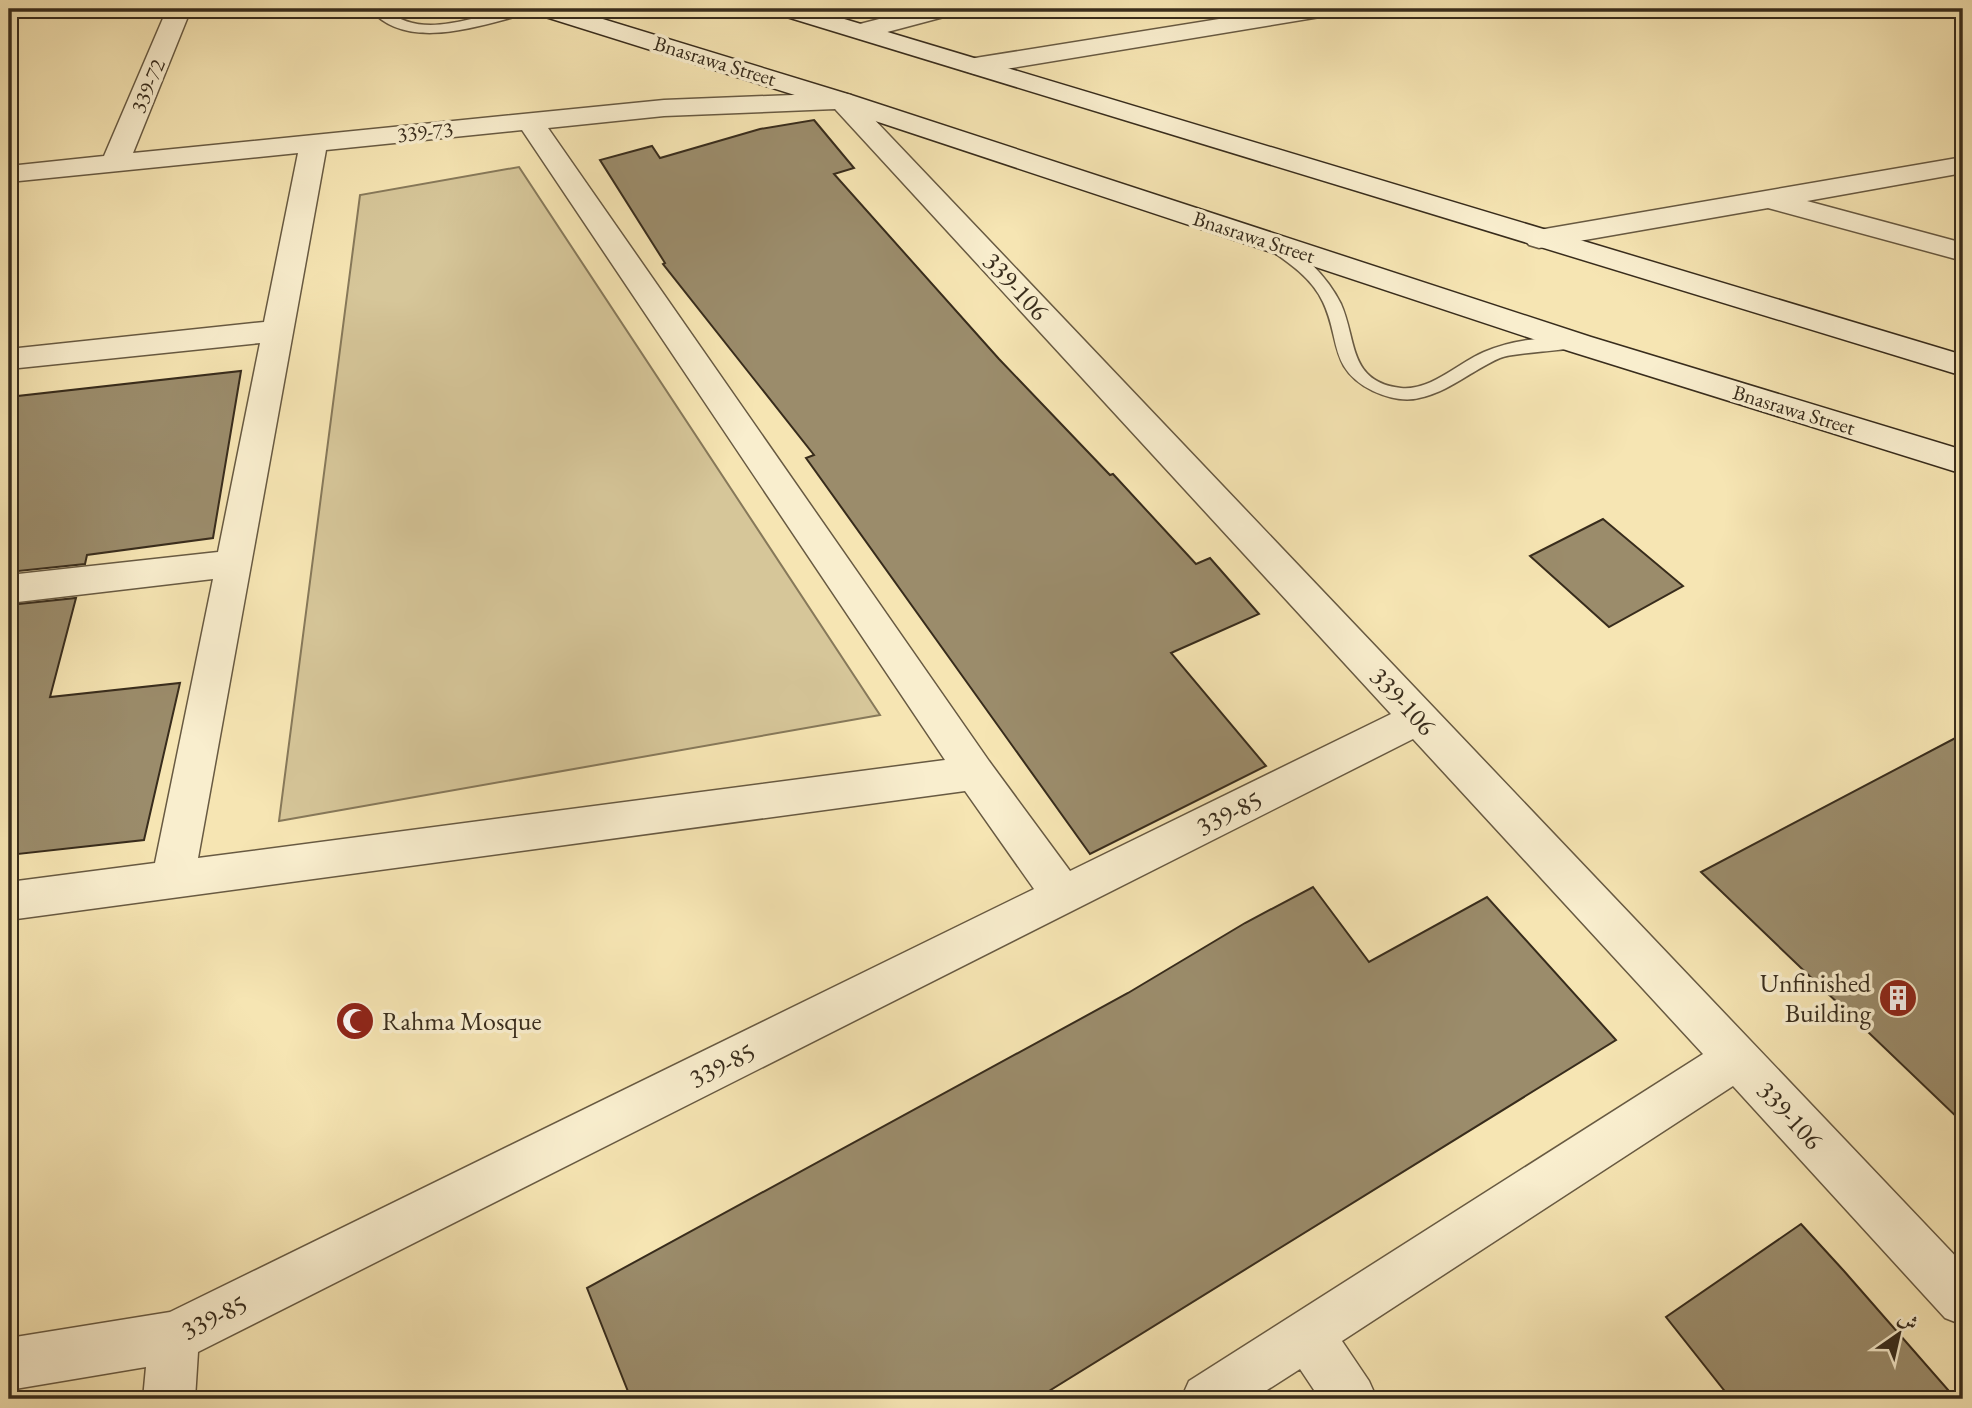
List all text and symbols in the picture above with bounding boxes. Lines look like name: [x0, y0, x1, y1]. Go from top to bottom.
street label: Bnasrawa Street: [651, 29, 780, 92]
street label: 339-72: [124, 55, 171, 117]
street label: 339-73: [396, 115, 454, 148]
street label: Bnasrawa Street: [1190, 204, 1319, 269]
street label: 339-106: [976, 244, 1056, 328]
street label: Bnasrawa Street: [1730, 378, 1859, 441]
street label: 339-106: [1363, 659, 1443, 743]
street label: 339-85: [1190, 782, 1268, 844]
place label: Unfinished Building: [1760, 966, 1872, 1030]
building icon: Unfinished Building: [1877, 977, 1919, 1019]
mosque icon: Rahma Mosque: [334, 1000, 376, 1042]
place label: Rahma Mosque: [382, 1004, 542, 1038]
street label: 339-85: [683, 1034, 761, 1096]
street label: 339-106: [1750, 1073, 1830, 1157]
street label: 339-85: [175, 1286, 253, 1348]
north arrow: [1864, 1300, 1934, 1370]
text: ش: [1893, 1305, 1923, 1336]

